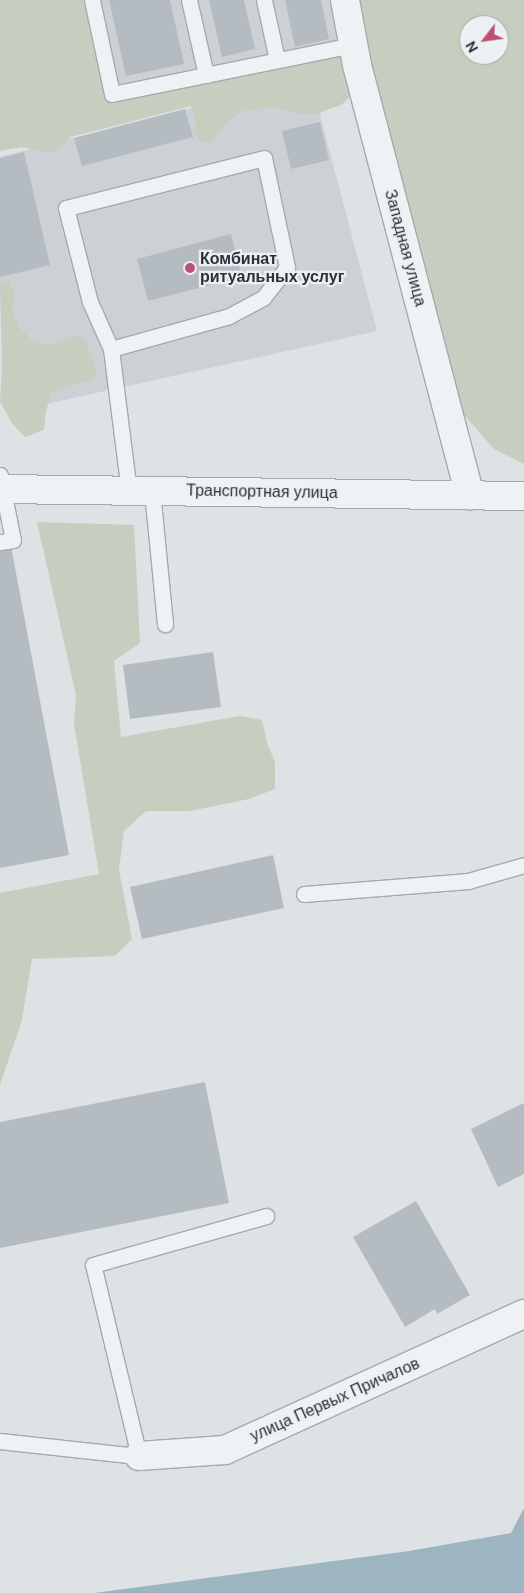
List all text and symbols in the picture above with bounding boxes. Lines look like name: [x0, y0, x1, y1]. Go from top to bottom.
north arrow: [459, 15, 509, 65]
text: N: [462, 38, 482, 56]
street label: Западная улица: [380, 188, 430, 308]
place label: Комбинат ритуальных услуг: [200, 249, 344, 287]
marker: Комбинат ритуальных услуг: [184, 262, 196, 274]
street label: Транспортная улица: [186, 481, 338, 503]
street label: улица Первых Причалов: [247, 1354, 423, 1446]

